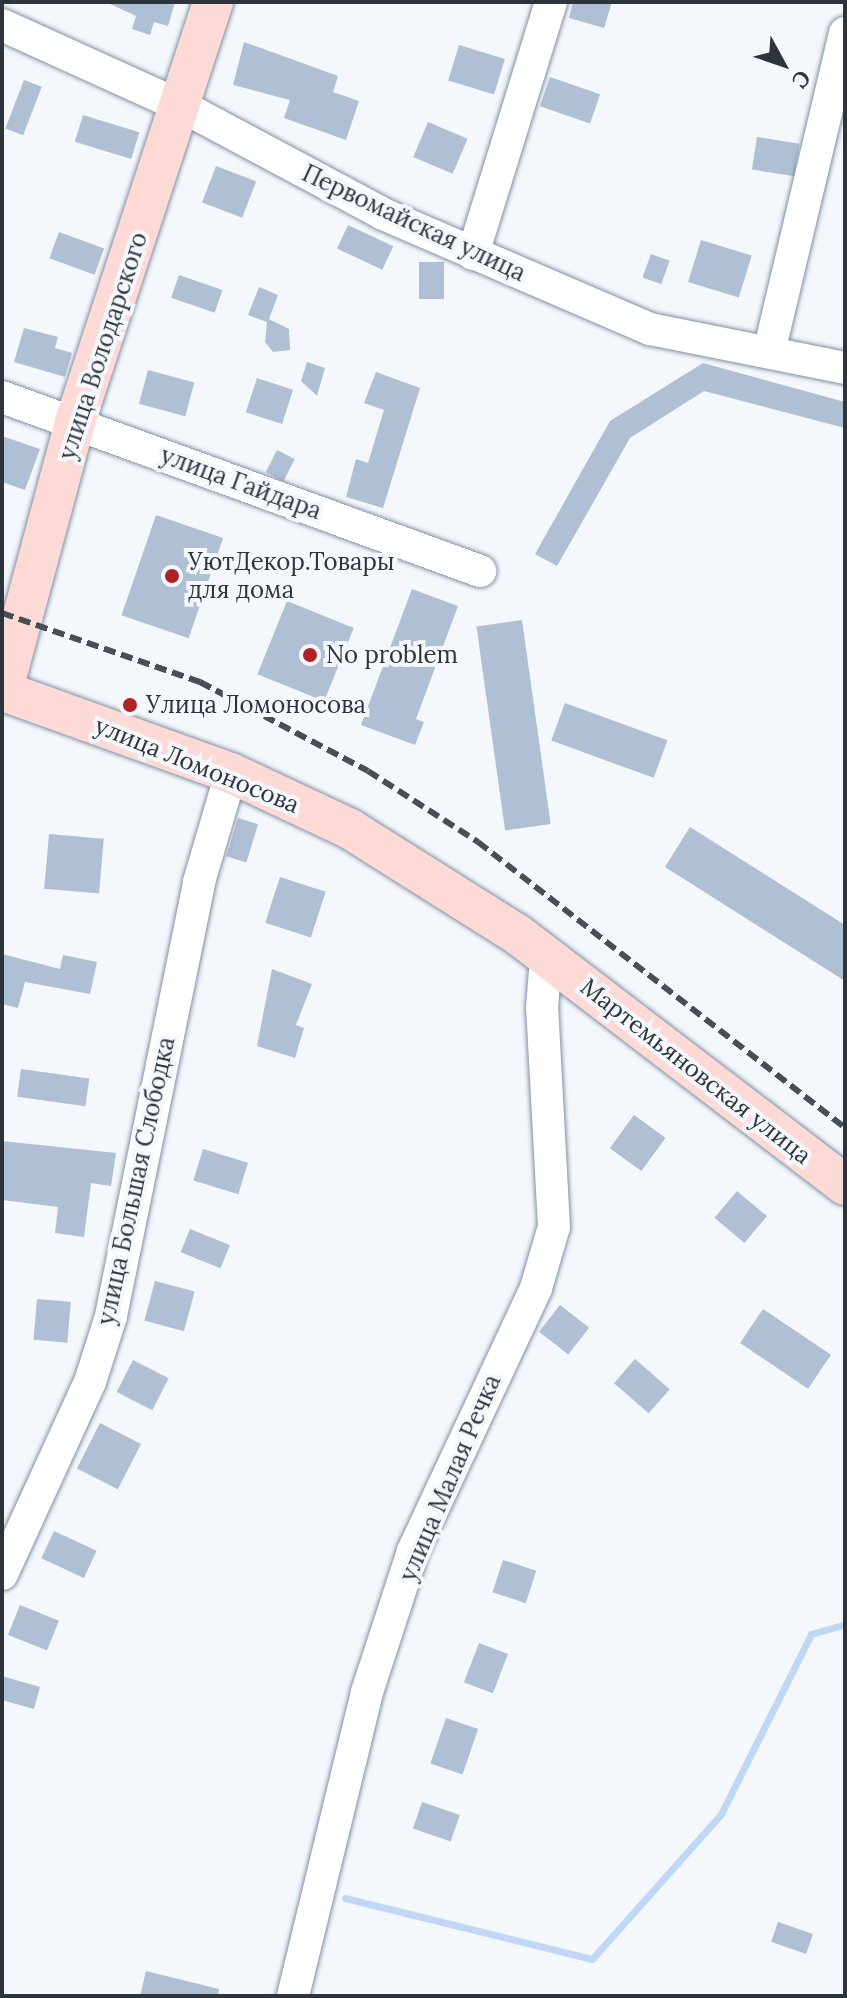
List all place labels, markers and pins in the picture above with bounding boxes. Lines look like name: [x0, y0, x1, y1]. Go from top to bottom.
place label: УютДекор.Товары для дома: [188, 548, 395, 604]
marker: УютДекор.Товары для дома: [163, 567, 181, 585]
place label: No problem: [326, 641, 458, 669]
marker: No problem: [301, 646, 319, 664]
place label: Улица Ломоносова: [146, 691, 366, 719]
marker: Улица Ломоносова: [121, 696, 139, 714]

